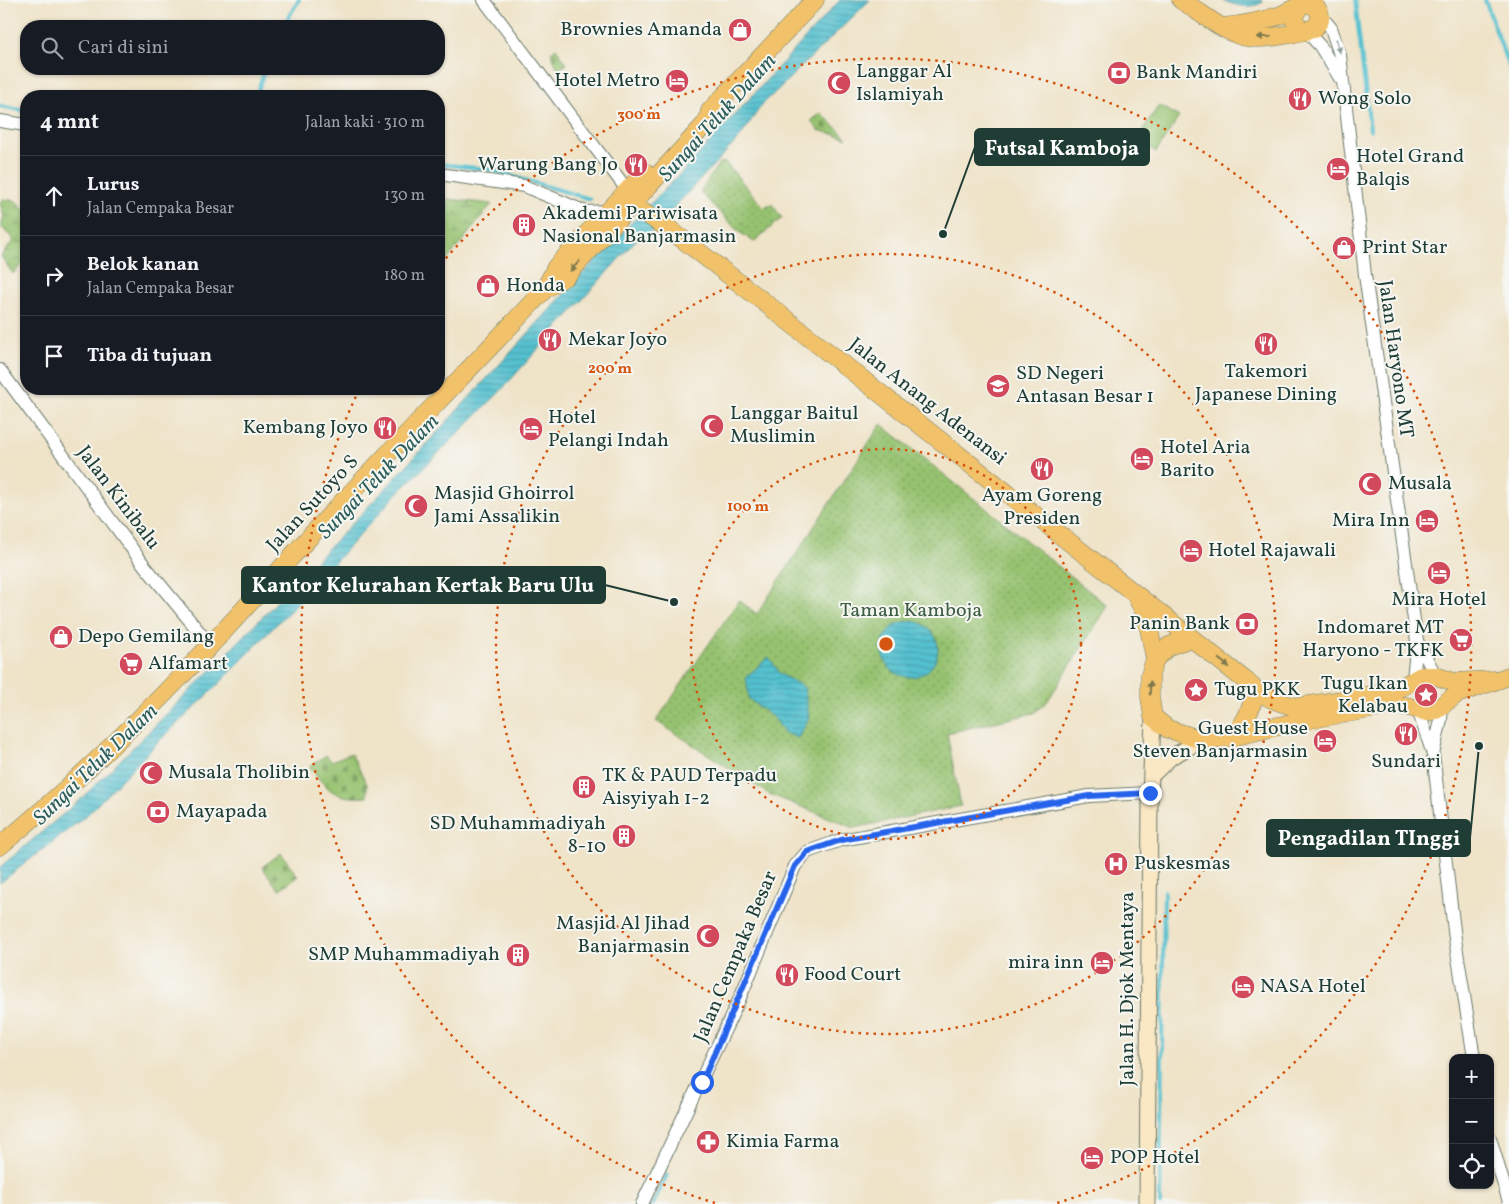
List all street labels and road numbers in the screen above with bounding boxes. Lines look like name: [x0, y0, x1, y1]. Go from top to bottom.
street label: Jalan Haryono MT: [1370, 278, 1420, 440]
street label: Jalan Anang Adenansi: [842, 331, 1012, 473]
street label: Jalan Kinibalu: [69, 440, 167, 556]
street label: Jalan Sutoyo S: [260, 449, 366, 559]
street label: Jalan Cempaka Besar: [687, 867, 785, 1047]
street label: Jalan H. Djok Mentaya: [1114, 892, 1142, 1086]

